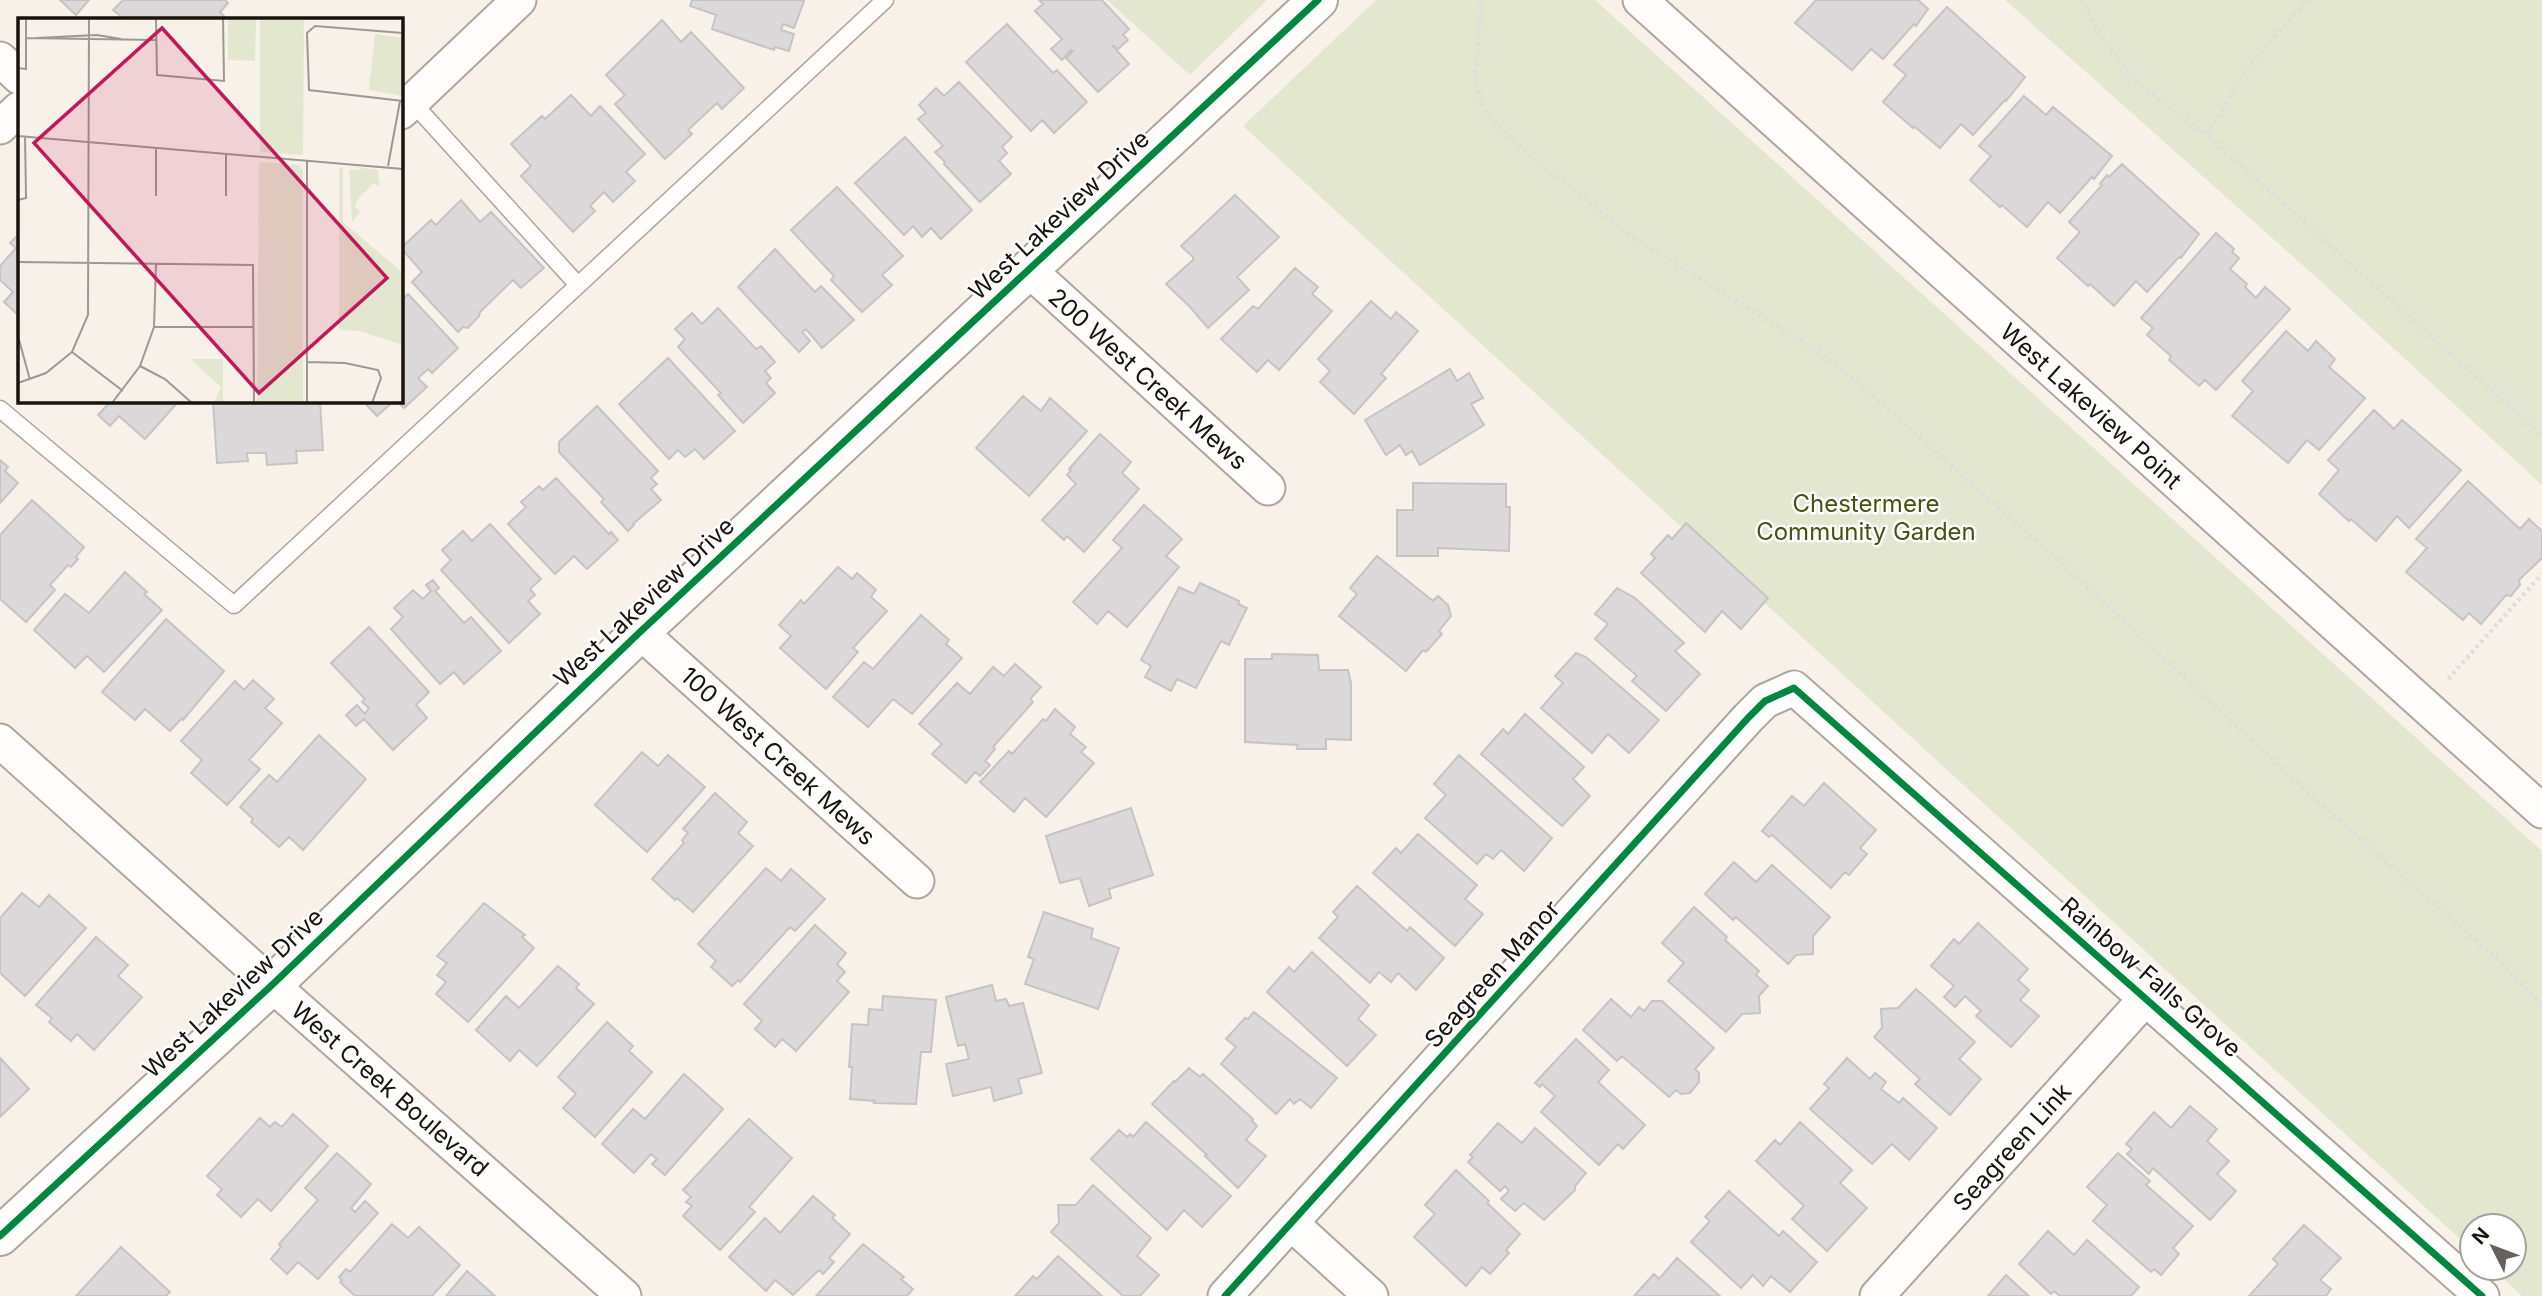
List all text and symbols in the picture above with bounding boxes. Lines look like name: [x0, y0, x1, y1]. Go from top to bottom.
inset map: [18, 18, 402, 402]
street label: West Lakeview Drive: [963, 124, 1155, 306]
street label: 200 West Creek Mews: [1043, 282, 1253, 476]
street label: West Lakeview Point: [1995, 317, 2188, 495]
park label: Chestermere Community Garden: [1756, 489, 1976, 546]
street label: West Lakeview Drive: [548, 511, 740, 693]
street label: 100 West Creek Mews: [675, 661, 881, 851]
street label: Rainbow Falls Grove: [2055, 891, 2247, 1063]
street label: Seagreen Manor: [1418, 894, 1566, 1054]
street label: West Lakeview Drive: [137, 902, 329, 1084]
street label: West Creek Boulevard: [286, 996, 494, 1182]
street label: Seagreen Link: [1947, 1077, 2077, 1217]
north arrow: [2458, 1212, 2528, 1282]
text: N: [2467, 1223, 2494, 1249]

